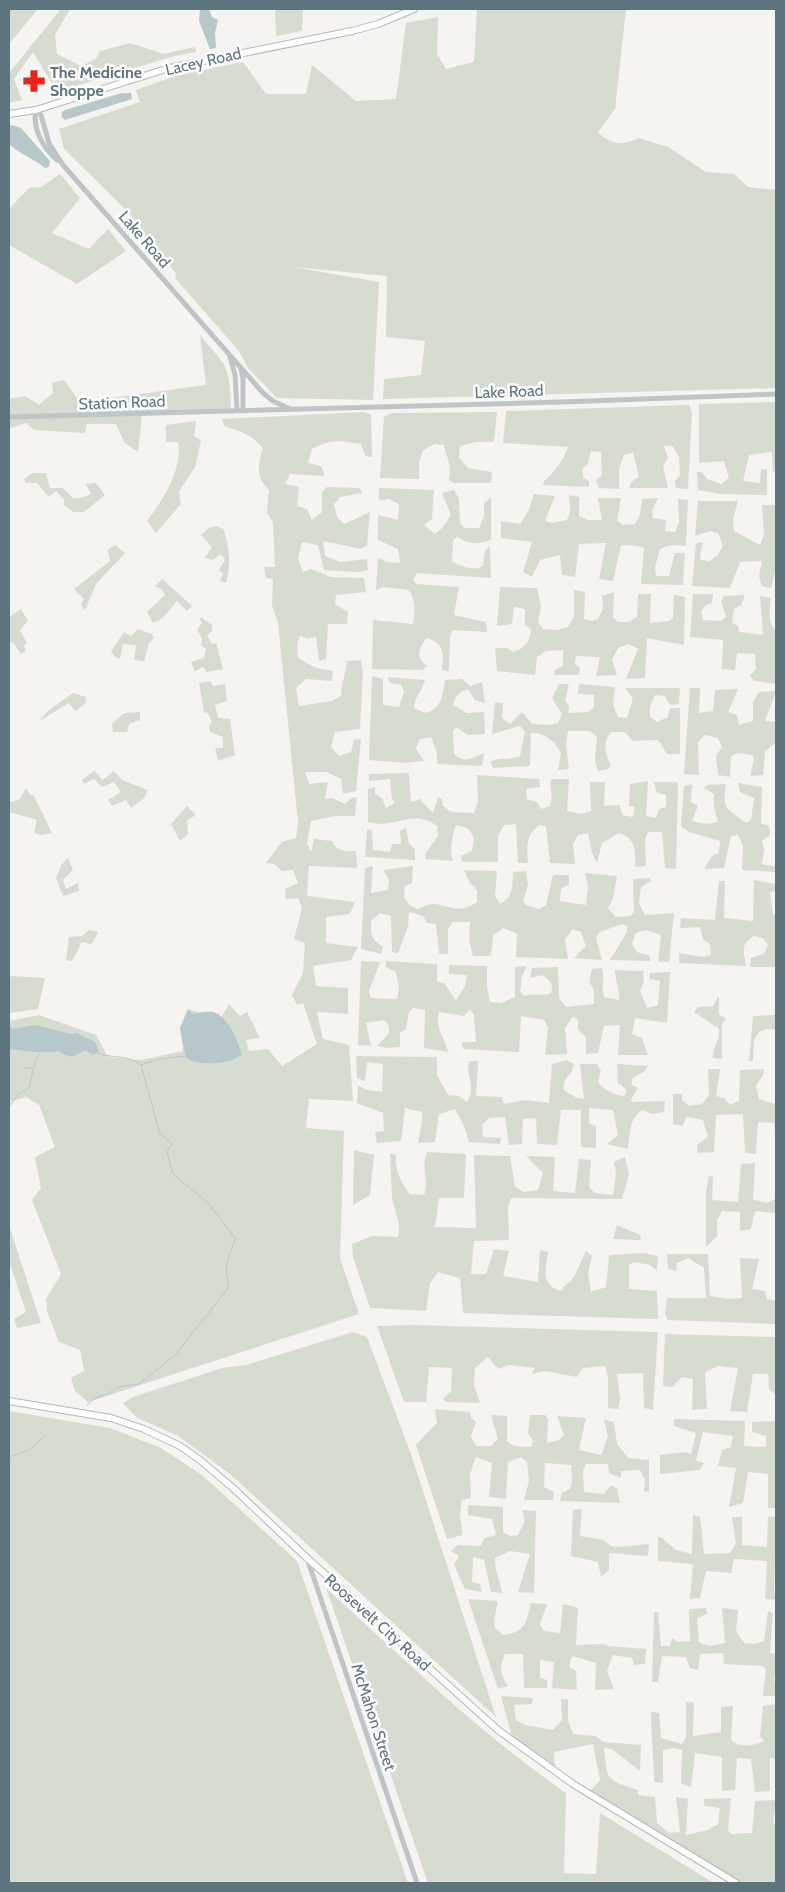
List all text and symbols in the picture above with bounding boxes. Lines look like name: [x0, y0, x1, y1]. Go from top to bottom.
street label: Lacey Road: [163, 44, 243, 79]
place label: The Medicine Shoppe: [50, 63, 142, 100]
pharmacy icon: The Medicine Shoppe: [21, 68, 47, 94]
street label: Lake Road: [115, 207, 174, 272]
street label: Lake Road: [474, 381, 544, 402]
street label: Station Road: [78, 391, 166, 414]
street label: Roosevelt City Road: [321, 1570, 434, 1675]
street label: McMahon Street: [347, 1661, 400, 1774]

